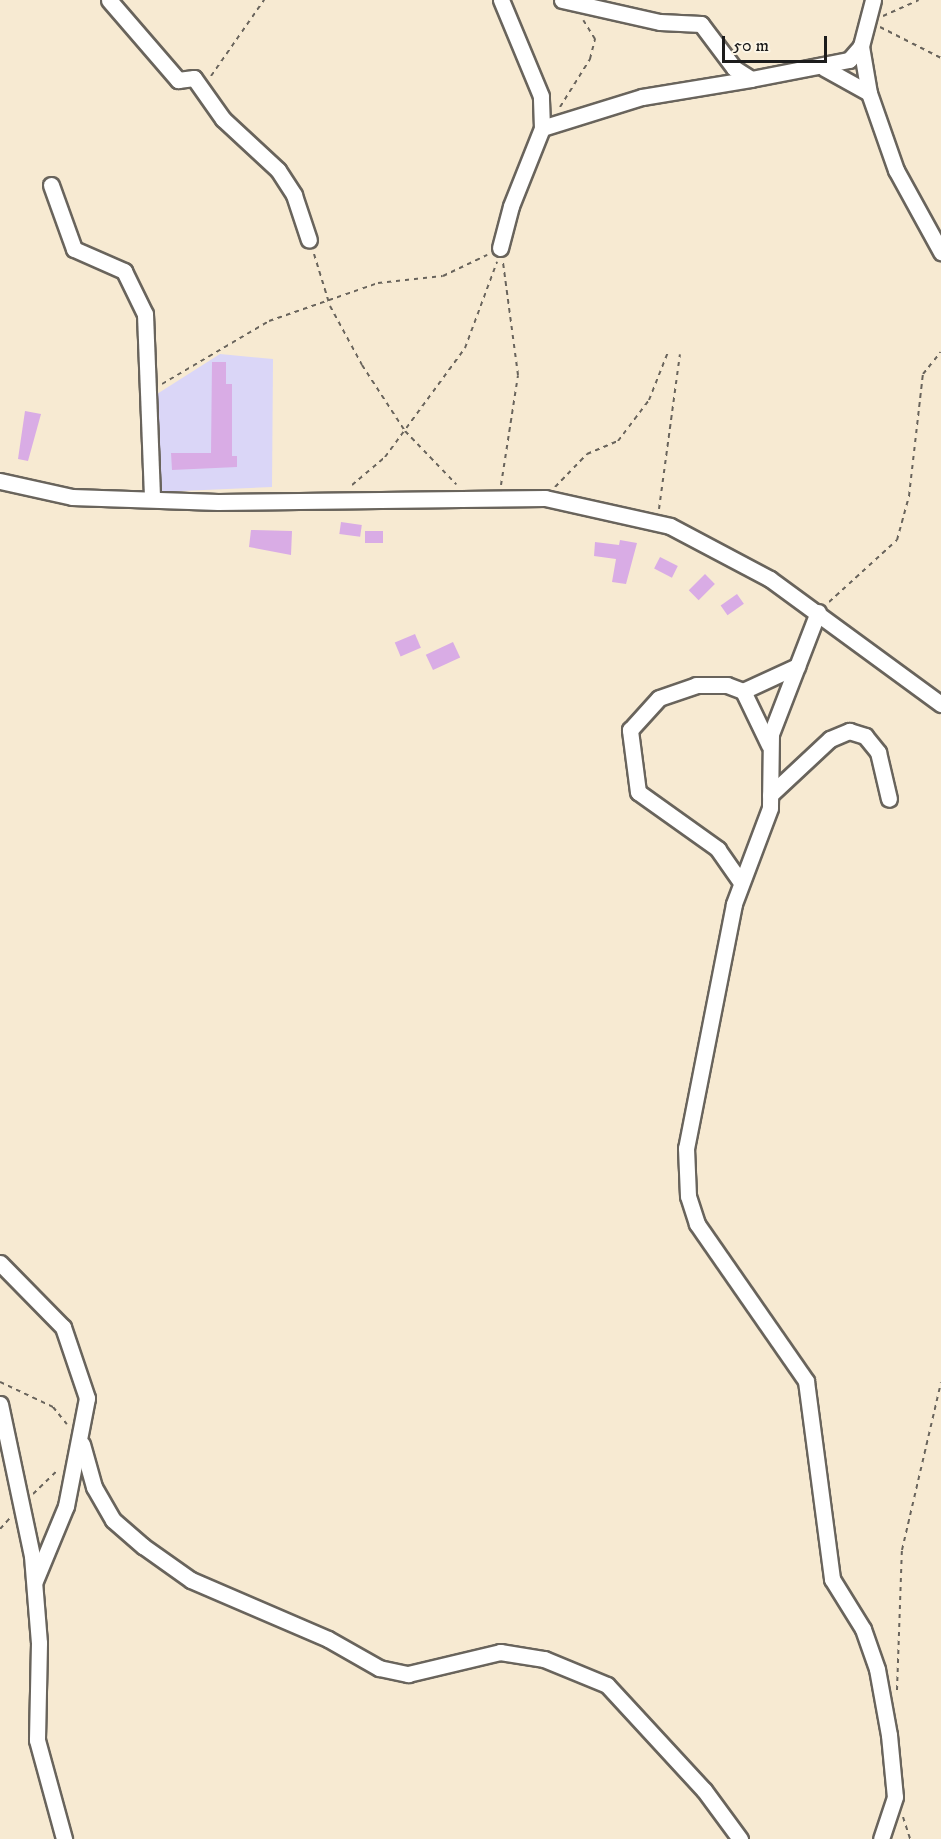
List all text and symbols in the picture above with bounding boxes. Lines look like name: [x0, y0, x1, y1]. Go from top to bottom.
scale bar: [725, 24, 830, 62]
text: 50 m: [733, 35, 769, 57]

